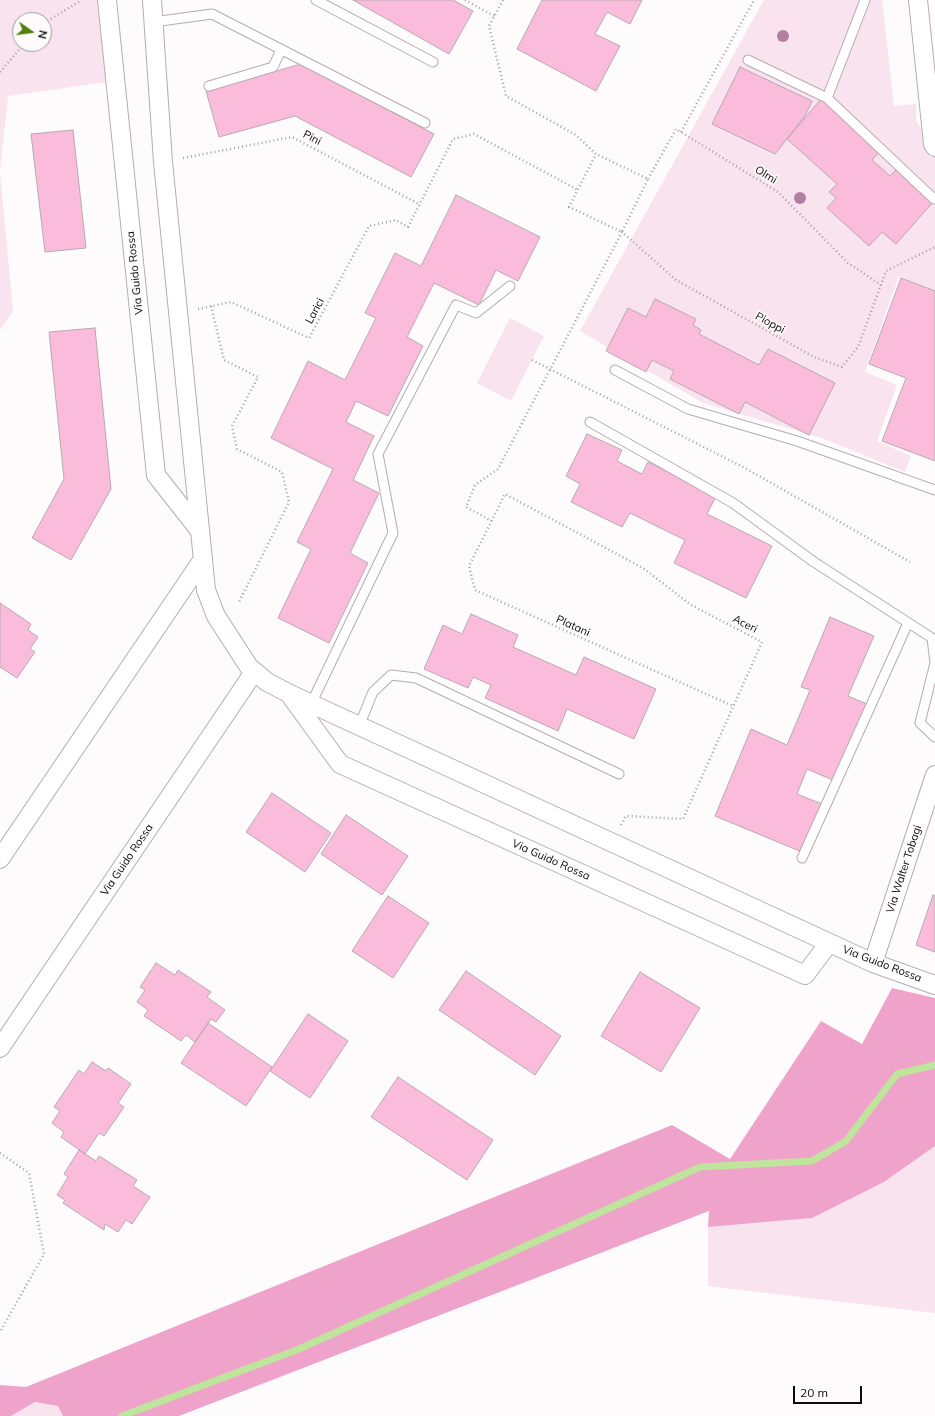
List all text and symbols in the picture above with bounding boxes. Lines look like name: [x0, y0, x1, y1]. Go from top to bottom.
north arrow: [12, 12, 52, 52]
text: N: [35, 29, 50, 40]
street label: Pini: [301, 128, 323, 148]
street label: Olmi: [753, 163, 779, 187]
street label: Via Guido Rossa: [124, 231, 146, 315]
street label: Larici: [303, 296, 327, 326]
street label: Pioppi: [753, 310, 787, 336]
street label: Aceri: [730, 612, 760, 636]
street label: Platani: [554, 613, 592, 639]
street label: Via Guido Rossa: [98, 822, 156, 898]
street label: Via Walter Tobagi: [884, 823, 924, 915]
street label: Via Guido Rossa: [510, 837, 592, 883]
street label: Via Guido Rossa: [841, 943, 923, 985]
scale bar: [795, 1378, 864, 1404]
text: 20 m: [800, 1385, 828, 1400]

